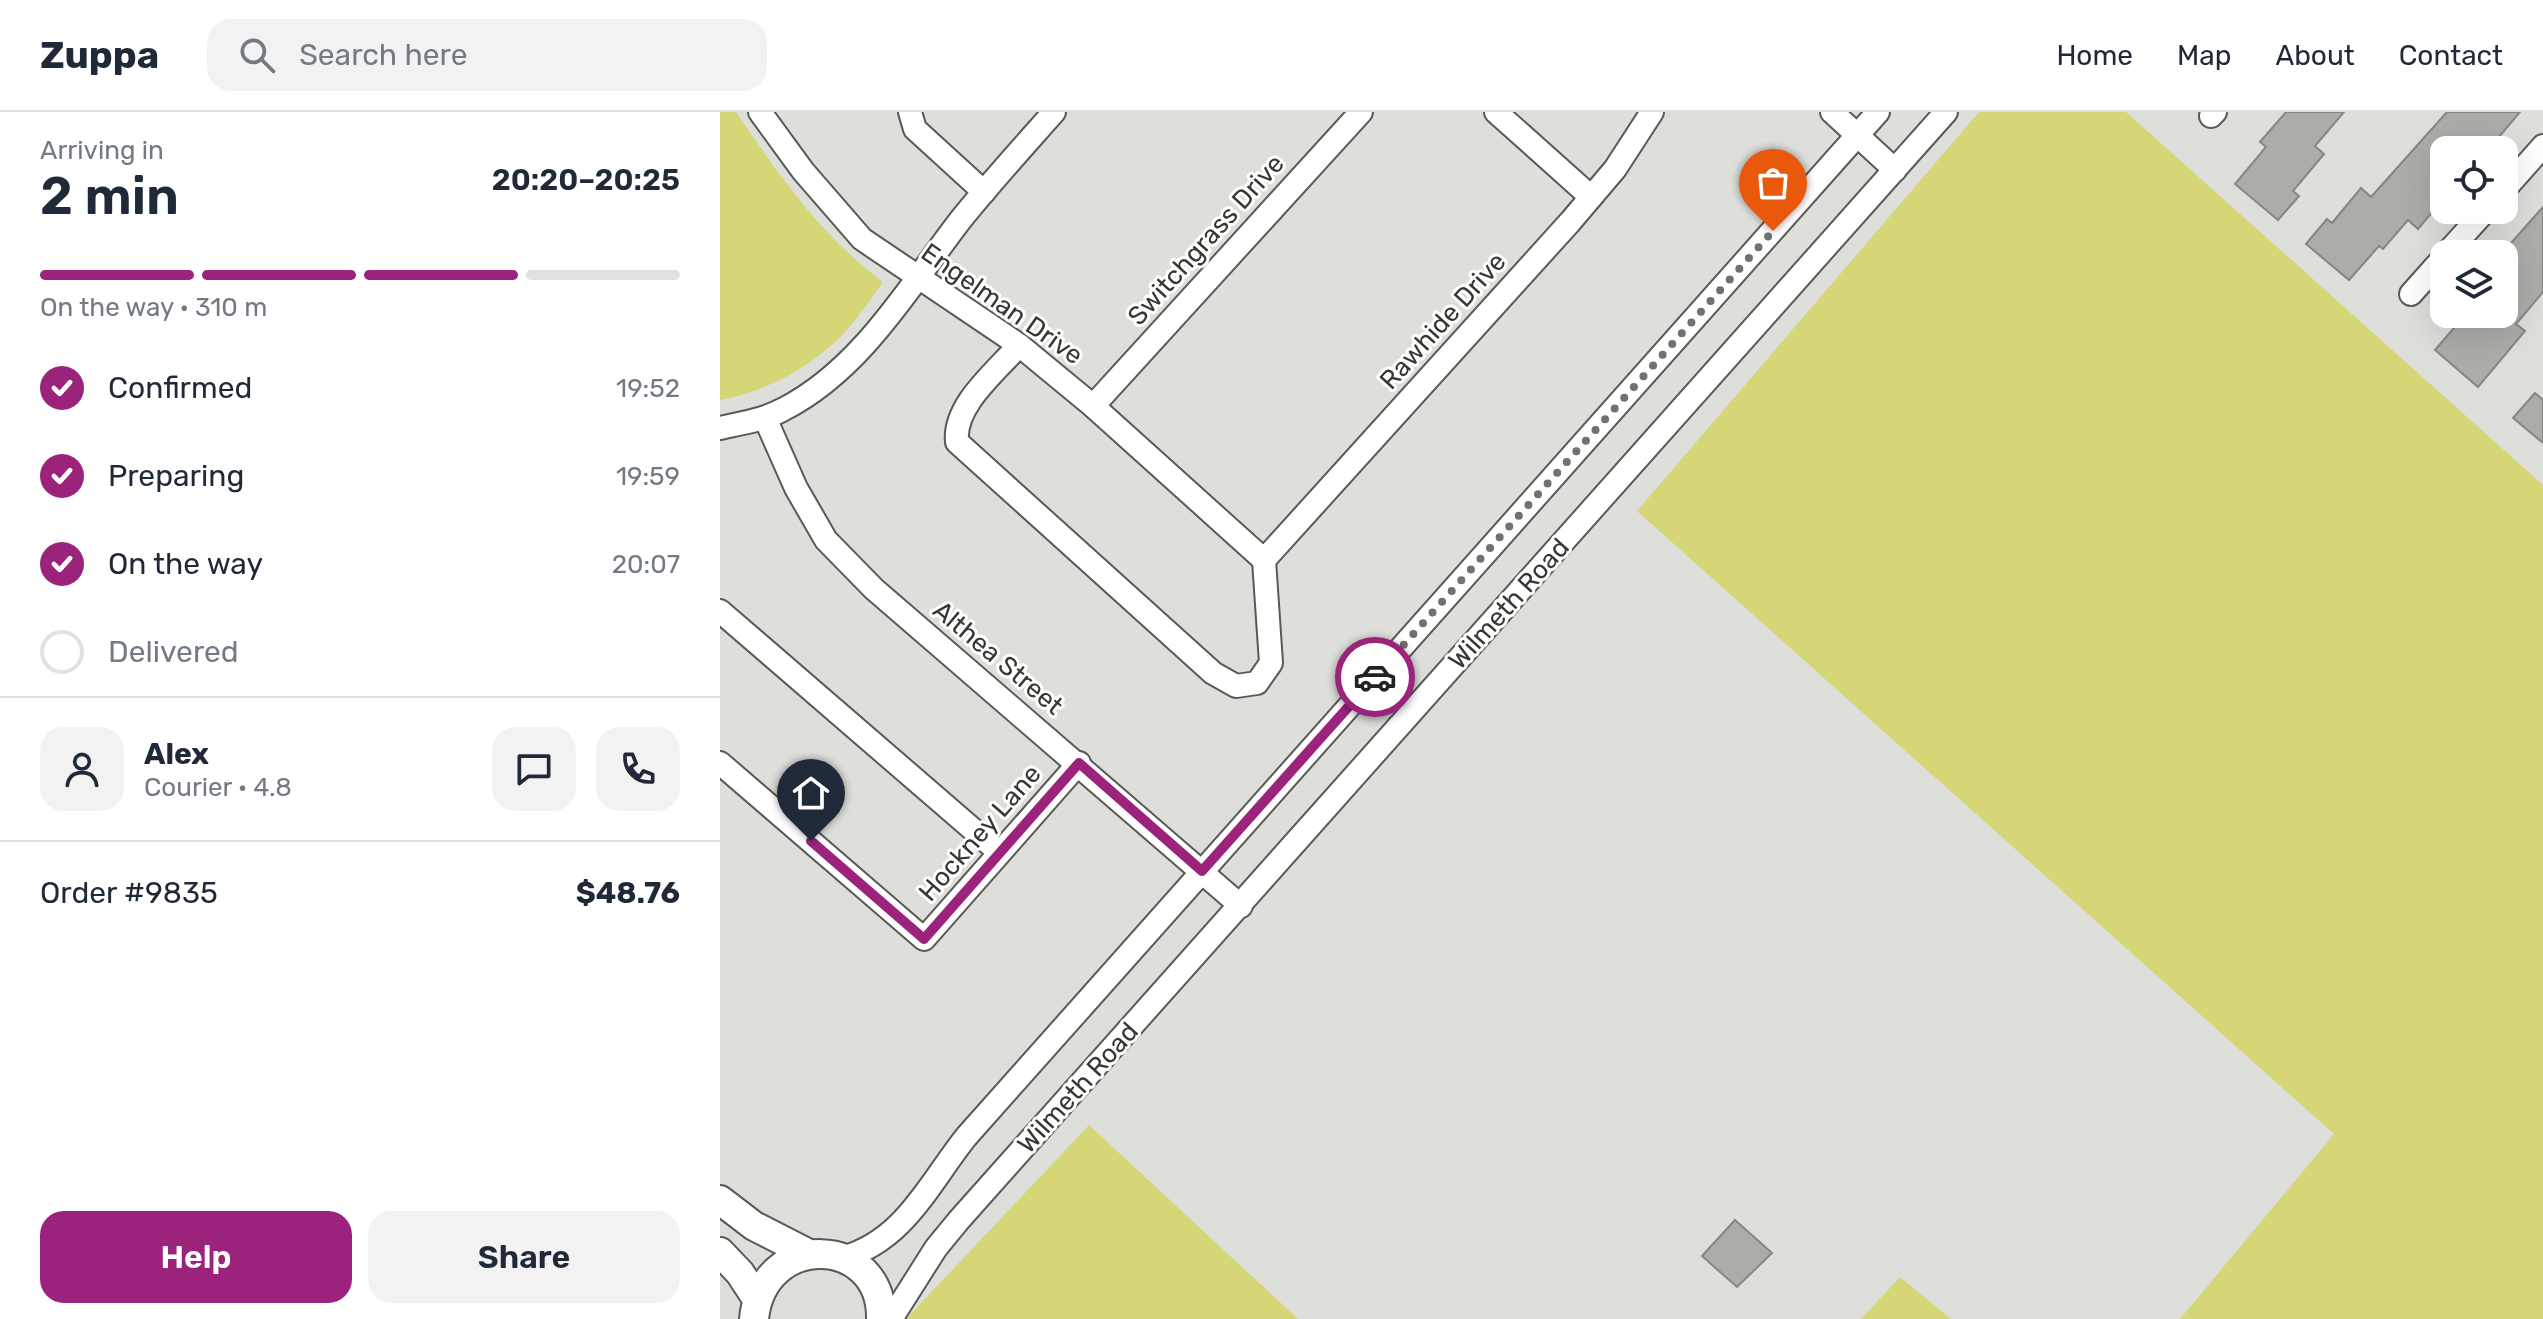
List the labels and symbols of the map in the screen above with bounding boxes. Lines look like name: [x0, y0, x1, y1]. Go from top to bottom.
street label: Switchgrass Drive: [1121, 148, 1291, 332]
pin: [1739, 149, 1807, 231]
street label: Engelman Drive: [915, 237, 1089, 371]
street label: Rawhide Drive: [1374, 246, 1512, 396]
street label: Wilmeth Road: [1442, 532, 1576, 676]
street label: Althea Street: [927, 595, 1069, 721]
courier: [1335, 637, 1415, 717]
pin: [777, 759, 845, 841]
street label: Hockney Lane: [912, 759, 1048, 907]
street label: Wilmeth Road: [1011, 1016, 1145, 1160]

